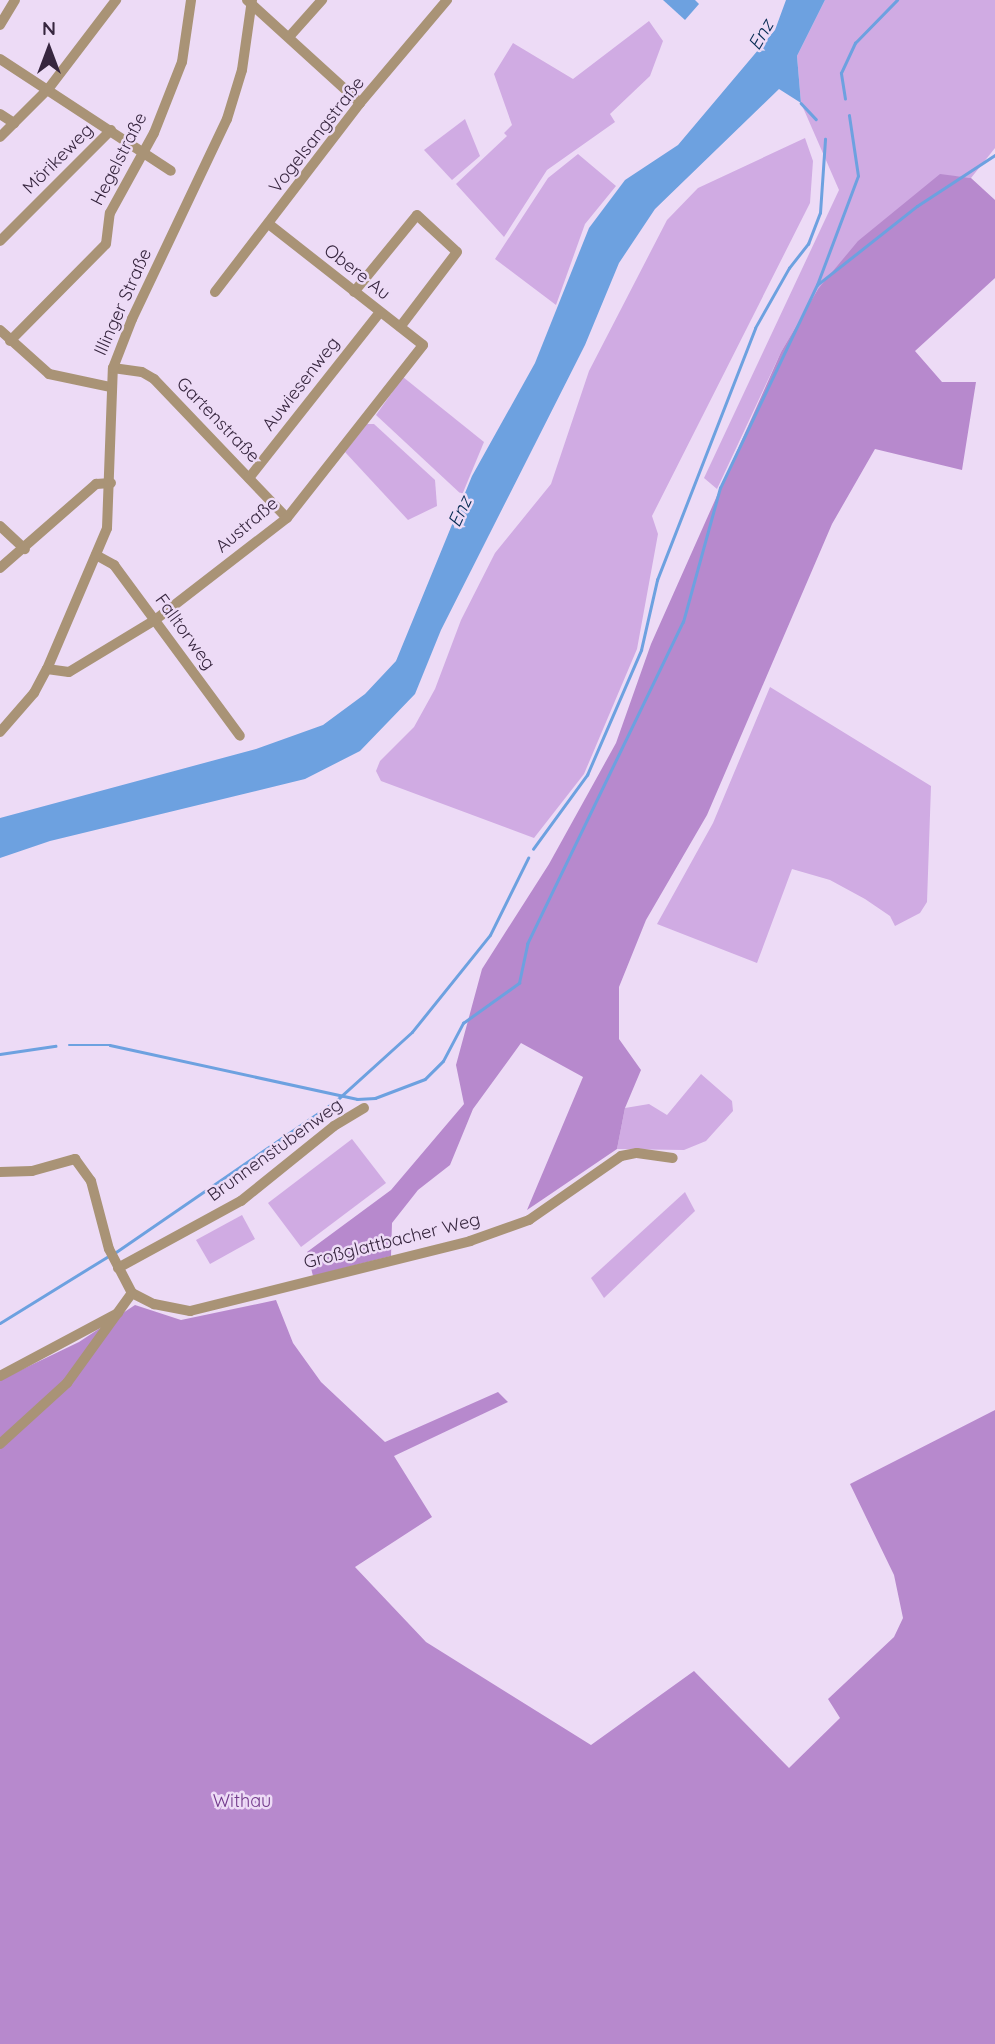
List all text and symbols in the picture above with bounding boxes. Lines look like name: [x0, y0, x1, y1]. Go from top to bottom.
north arrow: [14, 14, 84, 84]
text: N: [42, 16, 56, 40]
water label: Enz: [743, 16, 779, 54]
street label: Vogelsangstraße: [265, 72, 369, 198]
street label: Hegelstraße: [86, 109, 152, 209]
street label: Mörikeweg: [18, 119, 98, 199]
street label: Obere Au: [320, 239, 394, 305]
street label: Illinger Straße: [90, 245, 156, 359]
street label: Auwiesenweg: [258, 333, 344, 435]
street label: Gartenstraße: [172, 373, 264, 467]
street label: Austraße: [211, 493, 283, 557]
water label: Enz: [443, 493, 477, 531]
street label: Falltorweg: [150, 590, 220, 674]
street label: Brunnenstubenweg: [203, 1094, 347, 1206]
street label: Großglattbacher Weg: [302, 1209, 482, 1273]
park label: Withau: [213, 1790, 271, 1812]

